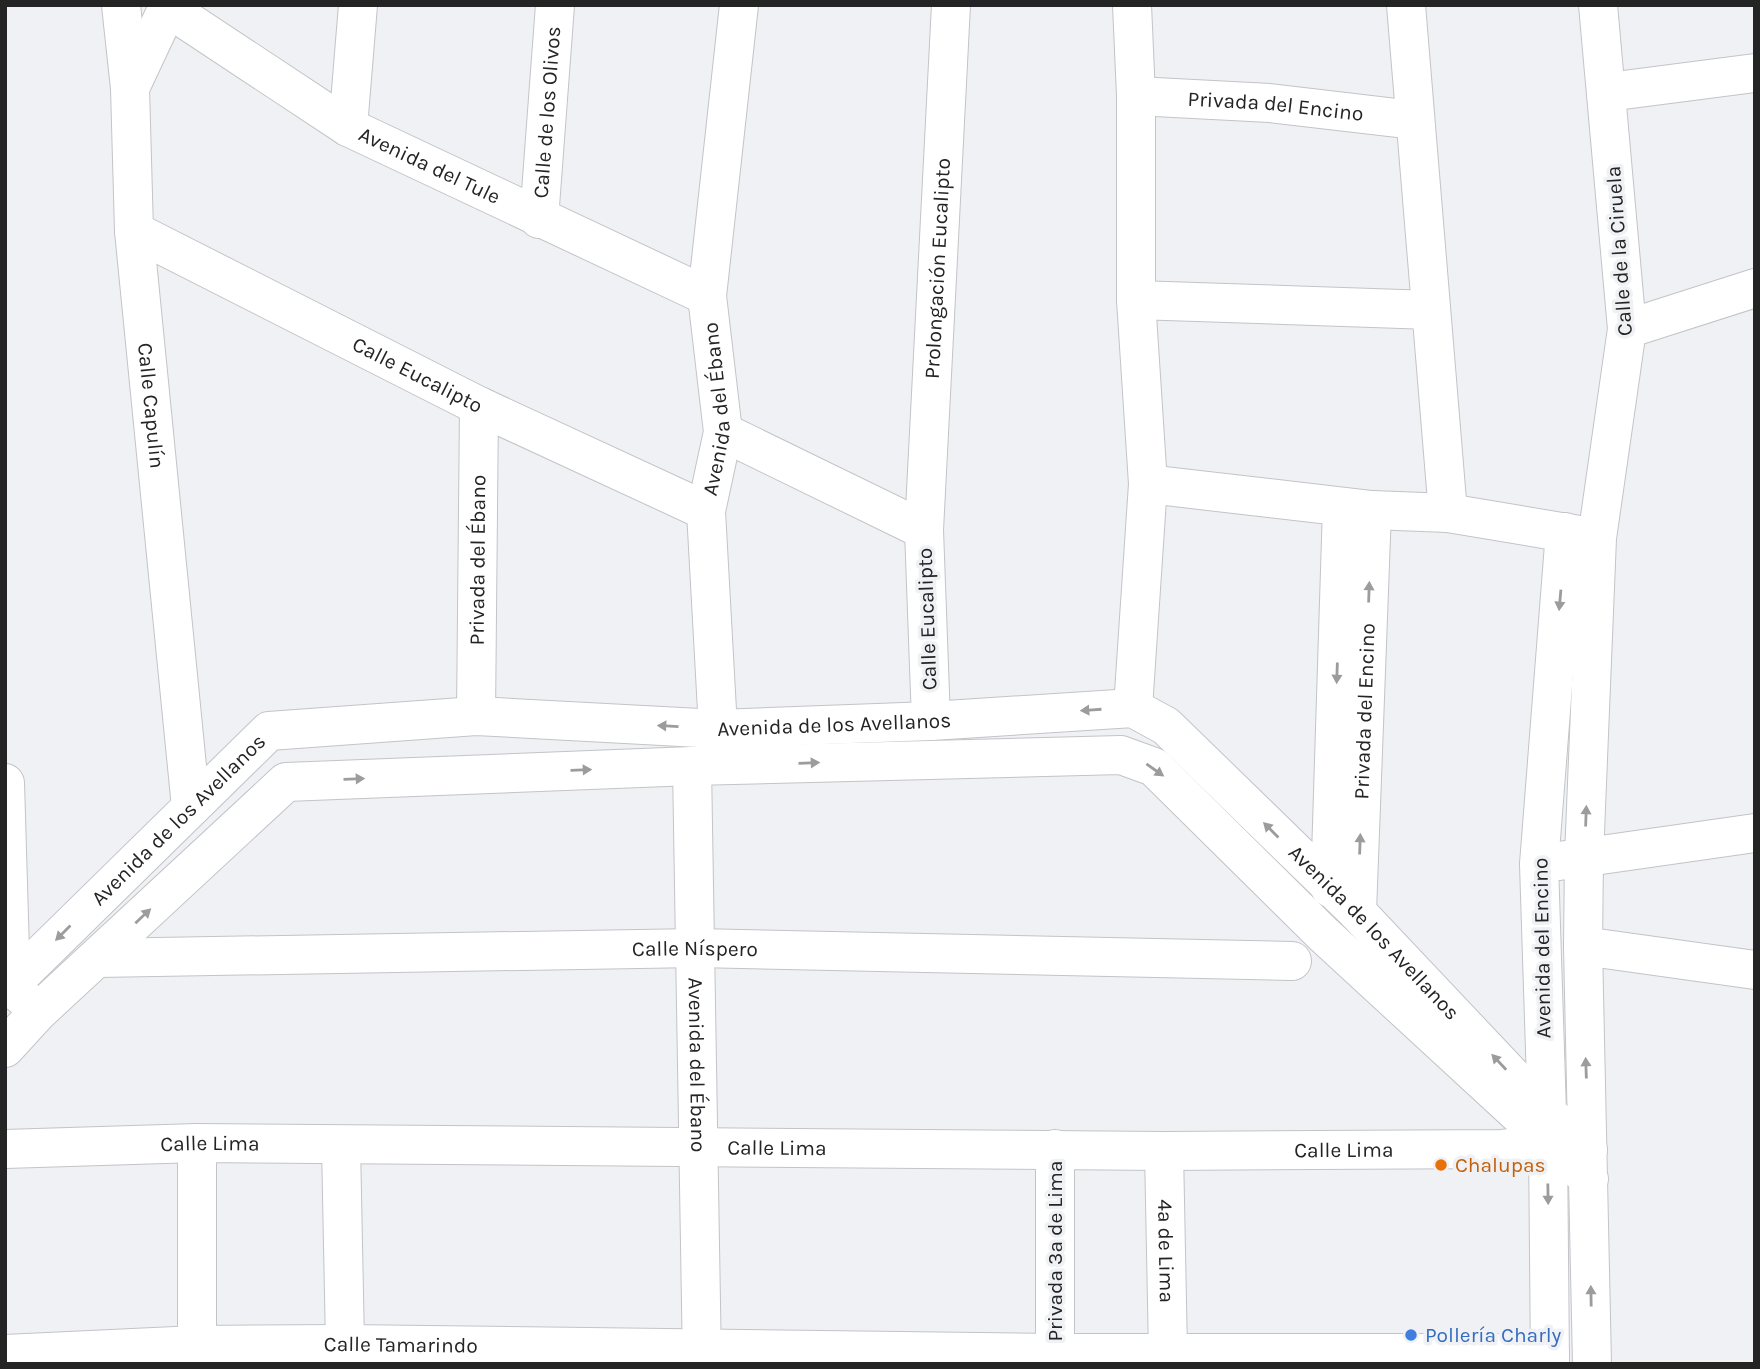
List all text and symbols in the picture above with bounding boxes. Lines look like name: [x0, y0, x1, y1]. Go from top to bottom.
street label: Calle de los Olivos: [529, 25, 565, 199]
street label: Privada del Encino: [1187, 87, 1365, 126]
street label: Avenida del Tule: [355, 122, 504, 209]
street label: Prolongación Eucalipto: [920, 157, 955, 380]
street label: Calle de la Ciruela: [1601, 165, 1637, 337]
street label: Avenida del Ébano: [698, 321, 735, 498]
street label: Calle Eucalipto: [349, 332, 487, 418]
street label: Calle Capulín: [133, 342, 169, 470]
street label: Privada del Ébano: [465, 475, 490, 646]
street label: Calle Eucalipto: [913, 547, 941, 691]
one-way arrow: [1364, 581, 1375, 603]
one-way arrow: [1554, 590, 1565, 612]
street label: Privada del Encino: [1349, 622, 1380, 800]
one-way arrow: [1331, 662, 1342, 684]
one-way arrow: [1080, 705, 1102, 716]
street label: Avenida de los Avellanos: [717, 708, 952, 741]
one-way arrow: [657, 721, 679, 732]
street label: Avenida de los Avellanos: [86, 729, 270, 910]
one-way arrow: [798, 757, 820, 769]
one-way arrow: [1146, 763, 1164, 777]
one-way arrow: [571, 765, 593, 776]
one-way arrow: [343, 774, 365, 785]
one-way arrow: [1580, 805, 1591, 827]
one-way arrow: [1263, 821, 1280, 838]
one-way arrow: [1354, 833, 1365, 855]
street label: Avenida de los Avellanos: [1284, 840, 1464, 1025]
street label: Avenida del Encino: [1528, 857, 1556, 1039]
one-way arrow: [134, 909, 151, 925]
one-way arrow: [55, 925, 72, 942]
street label: Calle Níspero: [632, 936, 758, 961]
street label: Avenida del Ébano: [684, 977, 710, 1153]
one-way arrow: [1492, 1054, 1508, 1071]
one-way arrow: [1580, 1057, 1592, 1079]
street label: Calle Lima: [160, 1131, 260, 1156]
street label: Calle Lima: [727, 1135, 827, 1160]
street label: Calle Lima: [1294, 1138, 1394, 1162]
place label: Chalupas: [1455, 1153, 1546, 1177]
marker: Chalupas: [1433, 1157, 1449, 1173]
street label: Privada 3a de Lima: [1043, 1160, 1067, 1342]
one-way arrow: [1542, 1184, 1554, 1206]
street label: 4a de Lima: [1153, 1199, 1179, 1303]
one-way arrow: [1585, 1284, 1597, 1306]
place label: Pollería Charly: [1425, 1323, 1562, 1347]
marker: Pollería Charly: [1403, 1327, 1419, 1343]
street label: Calle Tamarindo: [324, 1332, 478, 1358]

